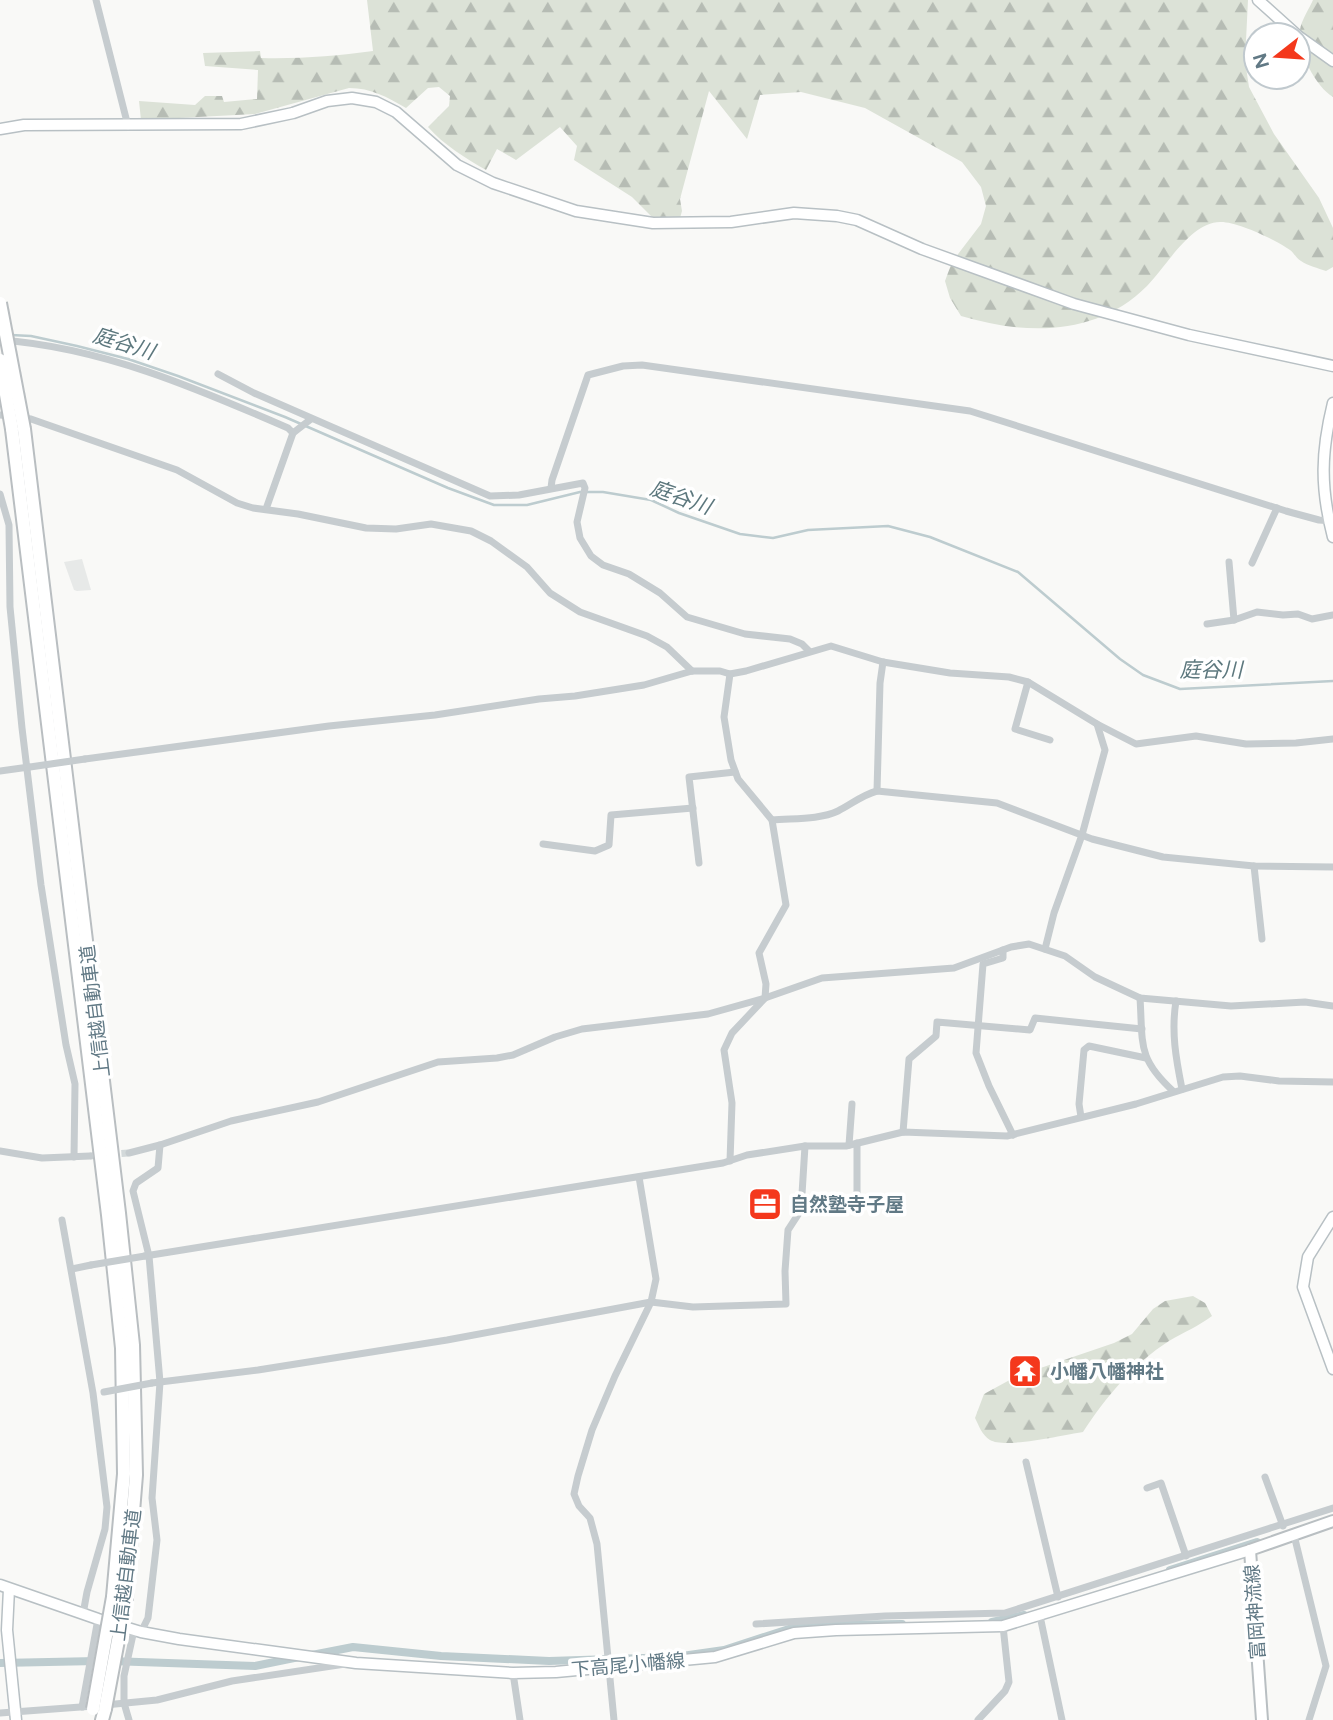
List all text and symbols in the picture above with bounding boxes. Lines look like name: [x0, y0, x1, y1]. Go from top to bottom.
north arrow: [1242, 21, 1312, 91]
text: N: [1248, 50, 1274, 71]
water label: 庭谷川: [90, 322, 160, 365]
water label: 庭谷川: [647, 475, 717, 520]
water label: 庭谷川: [1180, 657, 1244, 682]
street label: 上信越自動車道: [75, 944, 115, 1078]
office icon: 自然塾寺子屋: [746, 1185, 784, 1223]
place label: 自然塾寺子屋: [790, 1193, 904, 1216]
temple icon: 小幡八幡神社: [1006, 1352, 1044, 1390]
place label: 小幡八幡神社: [1050, 1360, 1164, 1383]
street label: 上信越自動車道: [106, 1508, 146, 1642]
street label: 富岡神流線: [1240, 1564, 1270, 1660]
street label: 下高尾小幡線: [570, 1649, 686, 1681]

